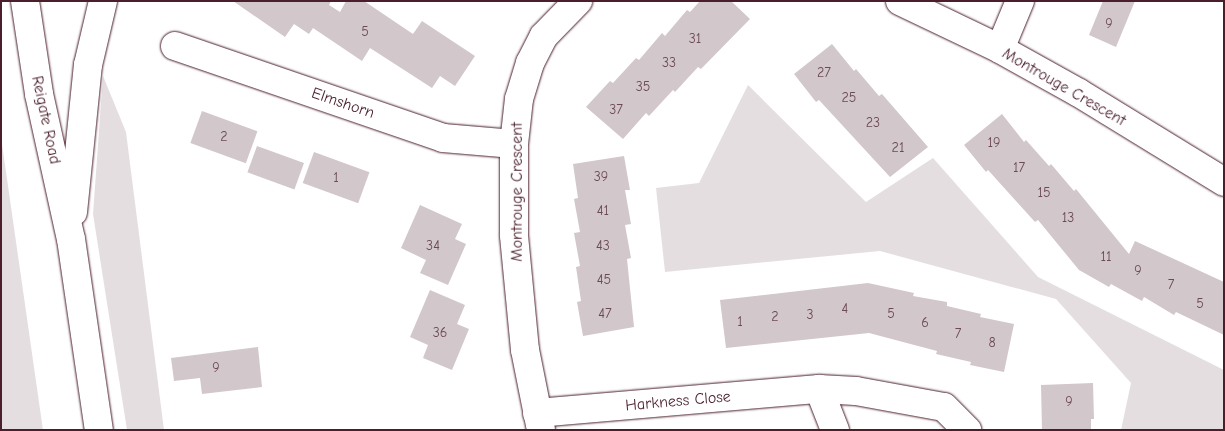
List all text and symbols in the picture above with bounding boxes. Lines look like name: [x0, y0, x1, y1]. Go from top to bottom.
house number: 9: [1105, 16, 1113, 32]
house number: 5: [361, 24, 369, 40]
house number: 31: [689, 31, 701, 47]
street label: Montrouge Crescent: [999, 44, 1129, 130]
house number: 33: [662, 55, 676, 71]
house number: 27: [817, 65, 831, 81]
street label: Reigate Road: [27, 74, 65, 166]
house number: 35: [636, 79, 650, 95]
street label: Elmshorn: [309, 83, 377, 123]
house number: 25: [842, 90, 856, 106]
house number: 37: [609, 102, 623, 118]
house number: 23: [866, 115, 880, 131]
street label: Montrouge Crescent: [507, 122, 527, 262]
house number: 2: [220, 129, 228, 145]
house number: 19: [988, 135, 1000, 151]
house number: 21: [892, 140, 904, 156]
house number: 17: [1013, 160, 1025, 176]
house number: 39: [594, 169, 608, 185]
house number: 1: [333, 170, 339, 186]
house number: 15: [1037, 185, 1051, 201]
house number: 41: [597, 203, 609, 219]
house number: 13: [1062, 210, 1074, 226]
house number: 34: [426, 238, 440, 254]
house number: 43: [596, 238, 610, 254]
house number: 11: [1100, 249, 1112, 265]
house number: 9: [1134, 263, 1142, 279]
house number: 45: [597, 272, 611, 288]
house number: 7: [1168, 277, 1174, 293]
house number: 5: [1196, 296, 1204, 312]
house number: 4: [842, 301, 848, 317]
house number: 47: [598, 306, 612, 322]
house number: 5: [887, 306, 895, 322]
house number: 3: [806, 307, 814, 323]
house number: 2: [771, 309, 779, 325]
house number: 1: [737, 314, 743, 330]
house number: 6: [921, 315, 929, 331]
house number: 36: [433, 325, 447, 341]
house number: 7: [955, 326, 961, 342]
house number: 8: [988, 335, 996, 351]
house number: 9: [212, 360, 220, 376]
street label: Harkness Close: [624, 387, 732, 415]
house number: 9: [1065, 394, 1073, 410]

